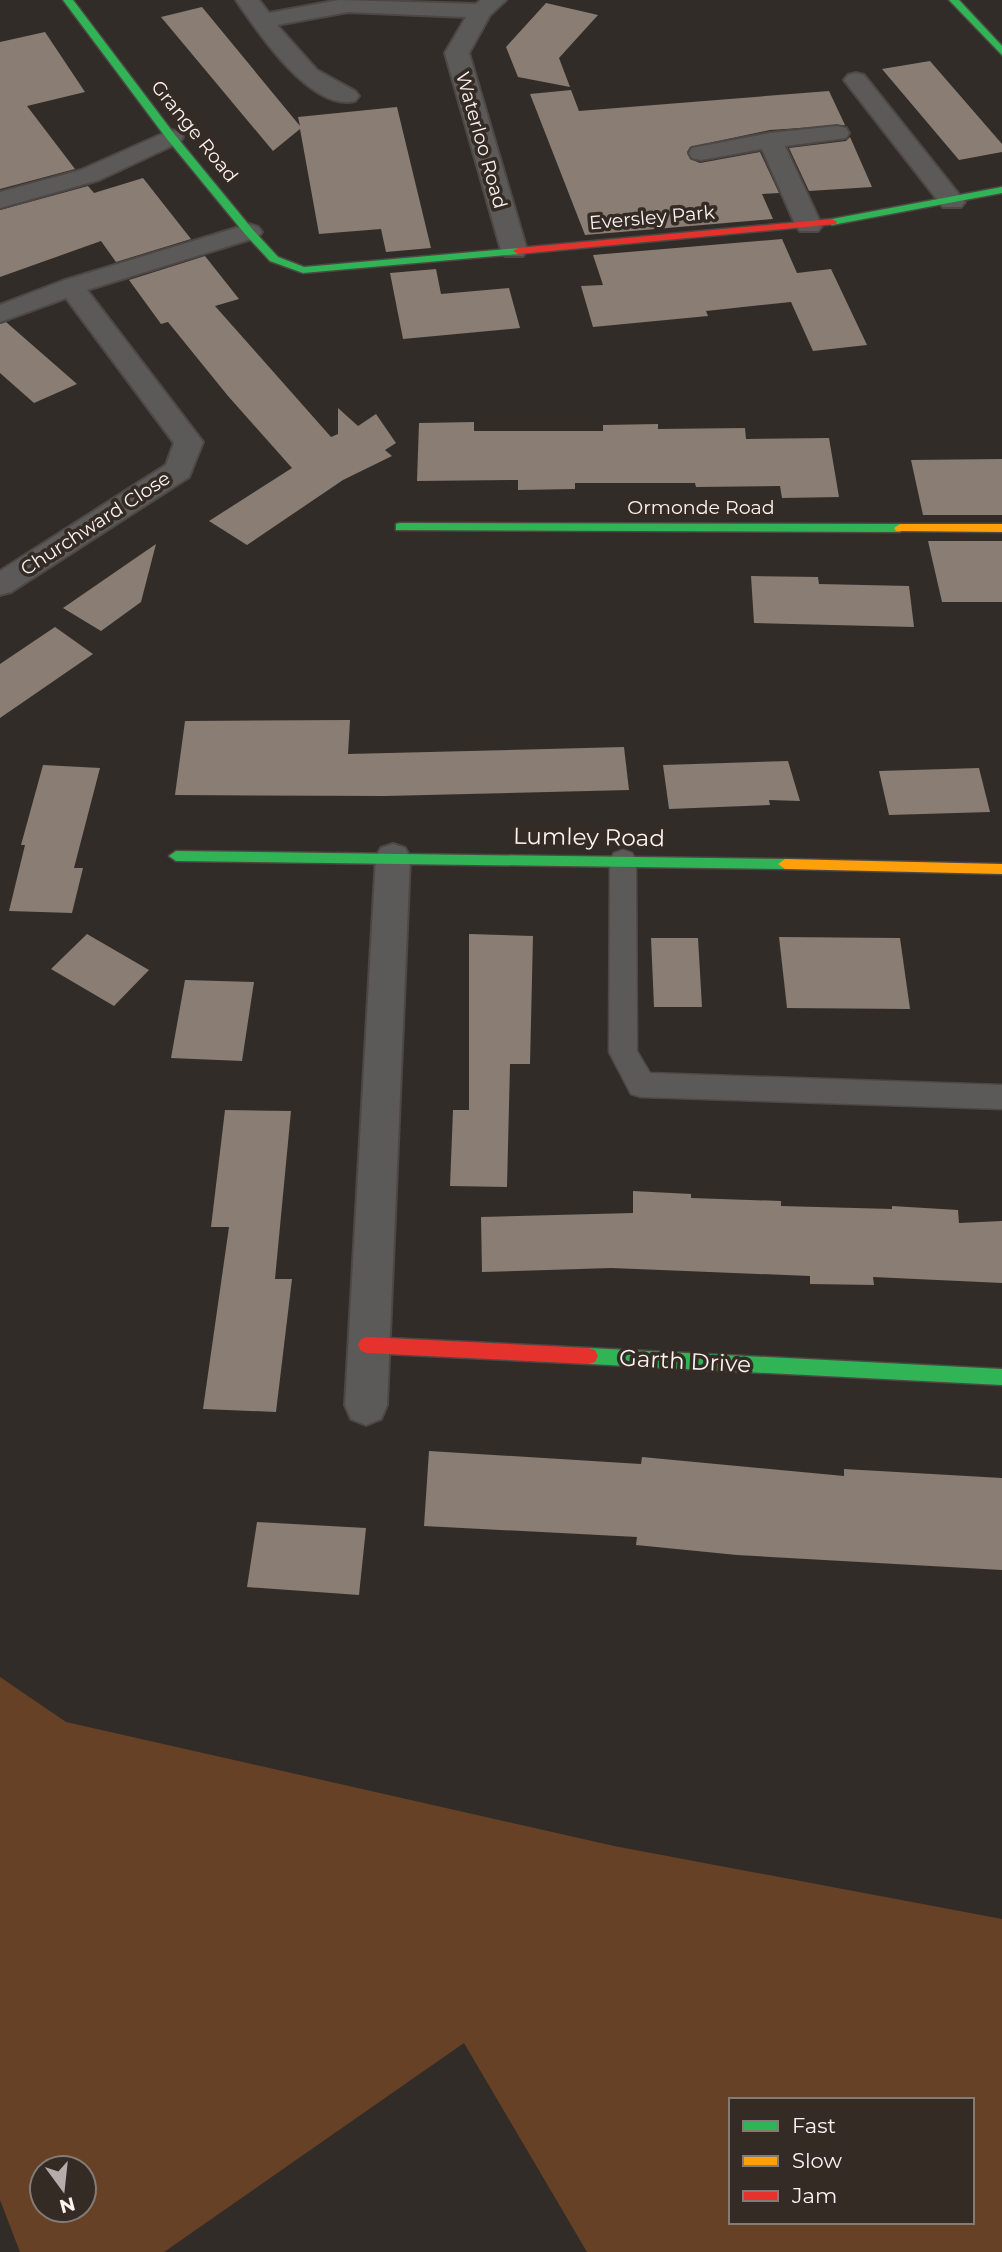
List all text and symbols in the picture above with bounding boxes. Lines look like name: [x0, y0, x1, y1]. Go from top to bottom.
street label: Waterloo Road: [451, 69, 512, 211]
street label: Grange Road: [146, 76, 243, 187]
street label: Eversley Park: [588, 200, 716, 234]
street label: Churchward Close: [16, 466, 174, 580]
street label: Ormonde Road: [627, 496, 775, 519]
street label: Lumley Road: [513, 822, 665, 852]
street label: Garth Drive: [618, 1344, 752, 1378]
legend: [729, 2098, 974, 2224]
text: Fast: [792, 2113, 836, 2138]
text: Slow: [792, 2148, 842, 2173]
north arrow: [28, 2154, 98, 2224]
text: Jam: [791, 2183, 837, 2208]
text: N: [57, 2192, 78, 2218]

